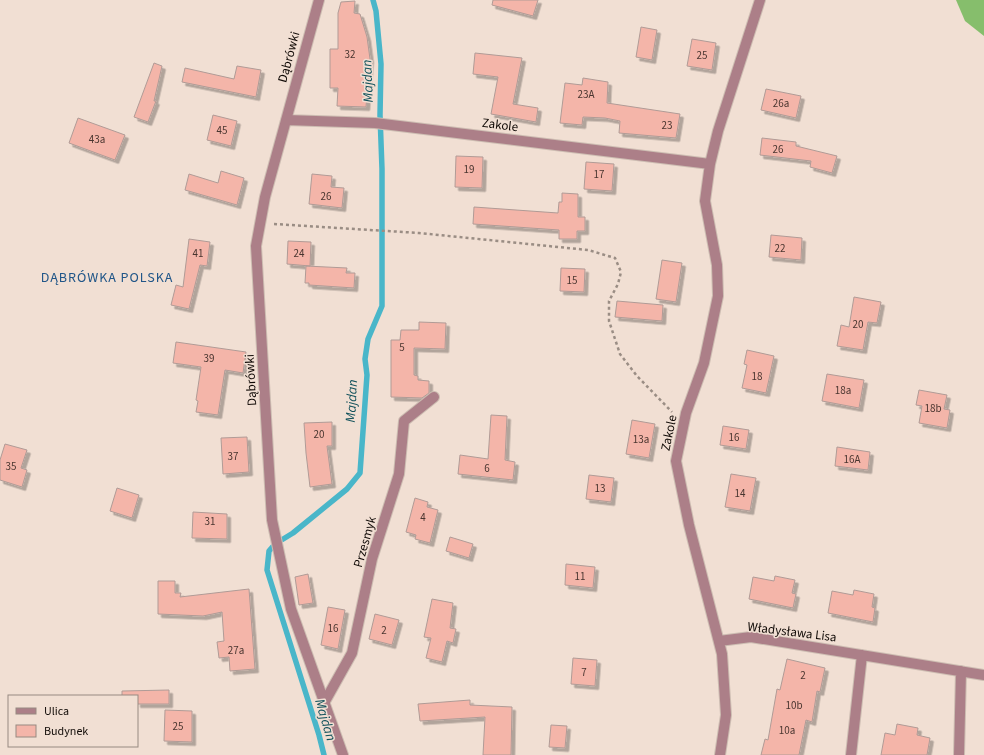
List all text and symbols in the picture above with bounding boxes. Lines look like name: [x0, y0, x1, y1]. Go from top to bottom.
street label: Dąbrówki: [274, 30, 304, 84]
house number: 32: [345, 47, 355, 62]
house number: 25: [697, 48, 707, 63]
water label: Majdan: [357, 59, 379, 103]
house number: 23A: [578, 87, 594, 102]
house number: 26a: [773, 96, 789, 111]
street label: Zakole: [481, 114, 519, 136]
house number: 23: [662, 118, 672, 133]
house number: 45: [217, 123, 227, 138]
house number: 43a: [89, 132, 105, 147]
house number: 26: [773, 142, 784, 157]
house number: 19: [464, 162, 474, 177]
house number: 17: [594, 167, 604, 182]
house number: 26: [321, 189, 332, 204]
house number: 22: [775, 241, 785, 256]
house number: 41: [193, 246, 203, 261]
house number: 24: [294, 246, 305, 261]
district label: DĄBRÓWKA POLSKA: [41, 268, 173, 288]
house number: 15: [567, 273, 577, 288]
house number: 20: [853, 317, 863, 332]
house number: 5: [399, 340, 405, 355]
house number: 39: [204, 351, 214, 366]
street label: Dąbrówki: [241, 354, 261, 406]
house number: 18: [752, 369, 763, 384]
water label: Majdan: [341, 379, 363, 423]
house number: 18a: [835, 383, 851, 398]
house number: 18b: [924, 401, 942, 416]
street label: Zakole: [656, 413, 682, 453]
house number: 20: [314, 427, 324, 442]
house number: 16: [729, 430, 740, 445]
house number: 13a: [633, 432, 649, 447]
house number: 37: [228, 449, 238, 464]
house number: 16A: [844, 452, 860, 467]
house number: 35: [6, 459, 16, 474]
house number: 6: [484, 461, 490, 476]
house number: 13: [595, 481, 605, 496]
house number: 14: [735, 486, 746, 501]
house number: 4: [420, 510, 426, 525]
house number: 31: [205, 514, 215, 529]
street label: Przesmyk: [349, 514, 381, 570]
house number: 11: [575, 569, 585, 584]
street label: Władysława Lisa: [746, 618, 838, 646]
house number: 16: [328, 621, 339, 636]
house number: 2: [381, 623, 387, 638]
house number: 27a: [228, 643, 244, 658]
house number: 7: [581, 665, 587, 680]
house number: 2: [800, 668, 806, 683]
legend: [8, 695, 138, 747]
water label: Majdan: [309, 696, 341, 744]
house number: 10b: [785, 698, 803, 713]
text: Ulica: [44, 703, 69, 720]
house number: 25: [173, 719, 183, 734]
text: Budynek: [44, 723, 88, 740]
house number: 10a: [779, 723, 795, 738]

